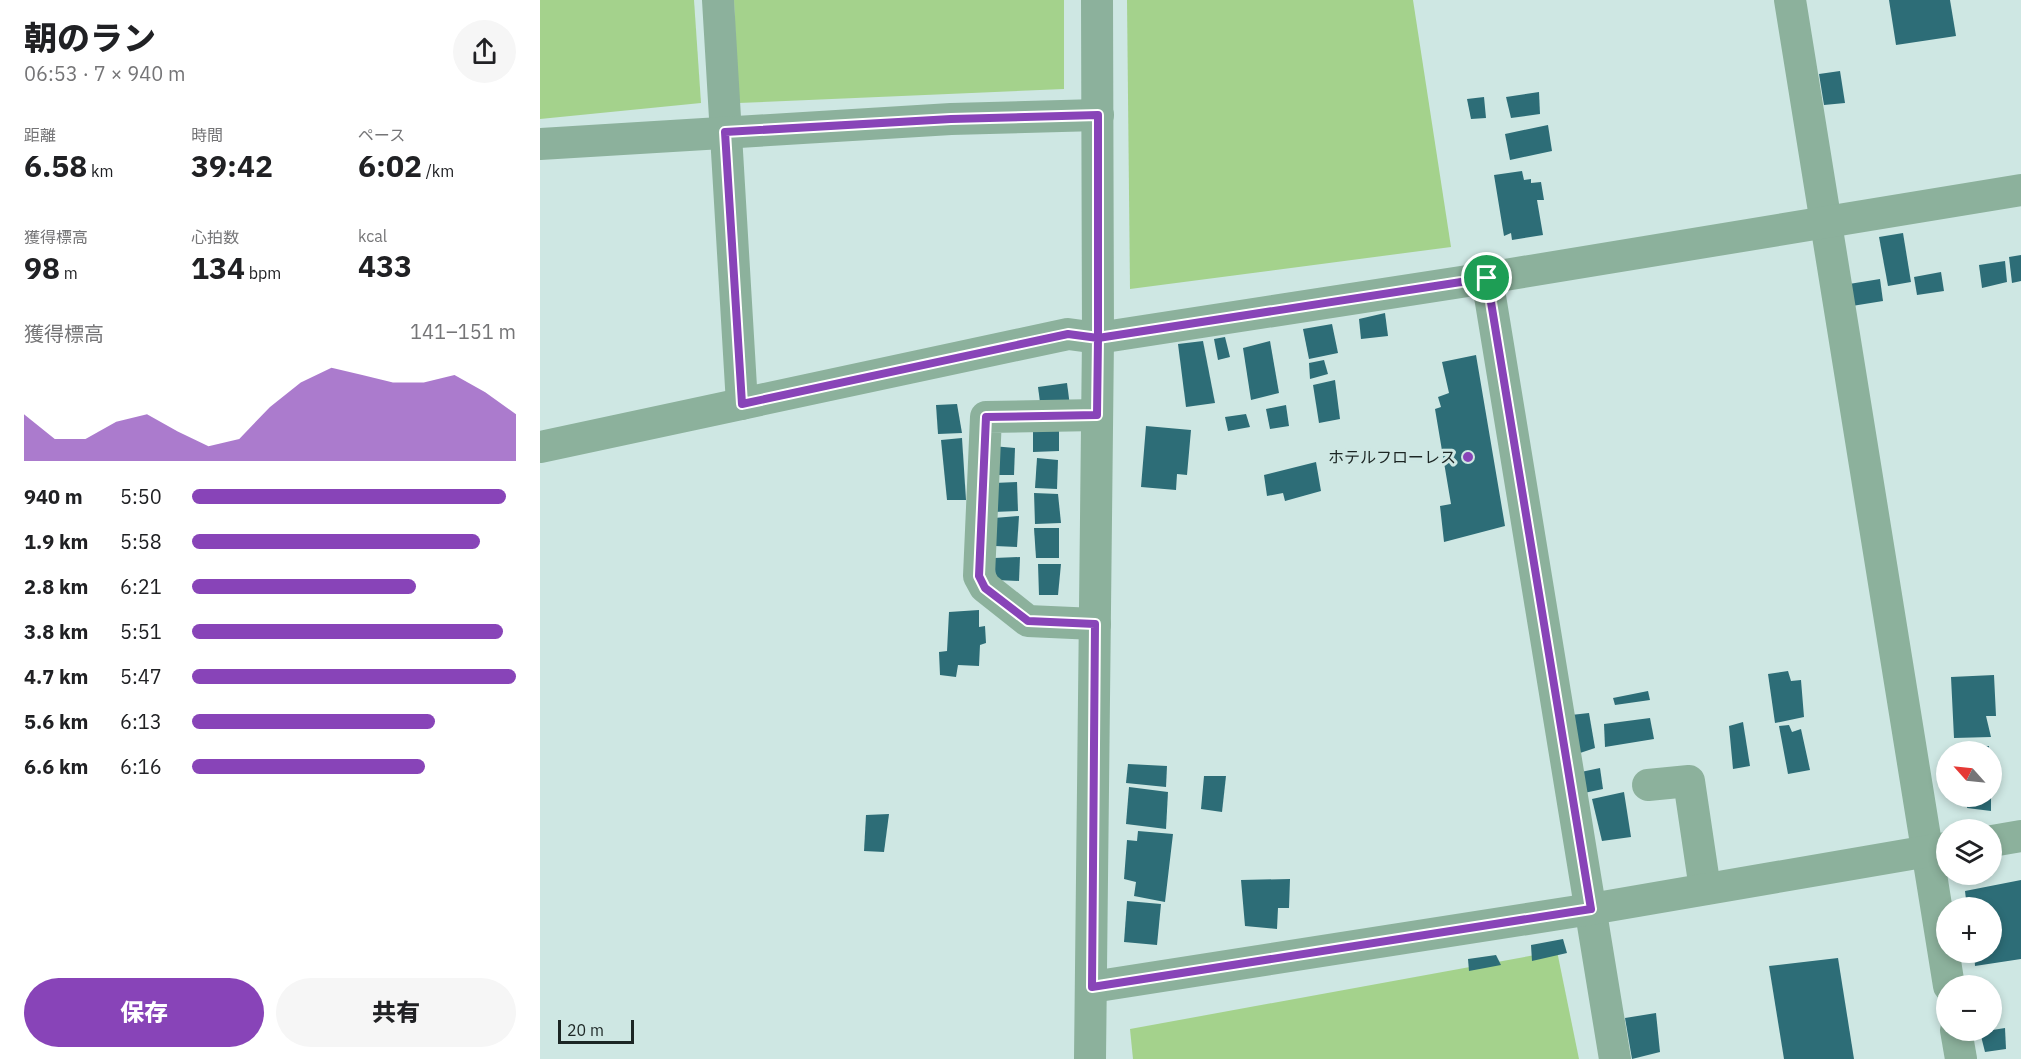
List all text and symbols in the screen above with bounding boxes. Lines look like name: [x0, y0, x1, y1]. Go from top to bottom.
text: 朝のラン: [24, 16, 156, 59]
button: share: [453, 20, 516, 83]
text: 06:53 · 7 × 940 m: [24, 60, 185, 87]
text: 距離: [24, 125, 56, 145]
text: 時間: [191, 125, 223, 145]
text: ペース: [358, 125, 405, 145]
text: 6.58: [24, 146, 87, 185]
text: 39:42: [191, 146, 273, 185]
text: 6:02: [358, 146, 422, 185]
text: km: [87, 161, 114, 181]
text: /km: [422, 161, 454, 181]
text: kcal: [358, 226, 387, 246]
text: 獲得標高: [24, 227, 88, 247]
text: 心拍数: [191, 227, 239, 247]
text: 433: [358, 246, 412, 285]
text: 98: [24, 248, 60, 287]
text: 134: [191, 248, 245, 287]
pin: [1461, 252, 1512, 303]
icon: arrive: [1470, 261, 1503, 294]
text: m: [60, 263, 78, 283]
text: bpm: [245, 263, 281, 283]
text: 141–151 m: [410, 318, 516, 345]
text: 獲得標高: [24, 320, 104, 347]
place label: ホテルフローレス: [1328, 447, 1456, 467]
marker: ホテルフローレス: [1461, 450, 1475, 464]
text: 940 m: [24, 483, 83, 510]
text: 5:50: [120, 483, 162, 510]
text: 1.9 km: [24, 528, 88, 555]
text: 5:58: [120, 528, 162, 555]
text: 2.8 km: [24, 573, 88, 600]
text: 6:21: [120, 573, 162, 600]
text: 3.8 km: [24, 618, 88, 645]
text: 5:51: [120, 618, 162, 645]
text: 4.7 km: [24, 663, 88, 690]
text: 5:47: [120, 663, 162, 690]
text: 5.6 km: [24, 708, 88, 735]
text: 6:13: [120, 708, 162, 735]
north arrow: [1936, 741, 2002, 807]
map controls: [1936, 741, 2002, 1041]
text: 6.6 km: [24, 753, 88, 780]
text: 6:16: [120, 753, 162, 780]
button: layers: [1936, 819, 2002, 885]
button: +: [1936, 897, 2002, 963]
button: −: [1936, 975, 2002, 1041]
button: 保存: [24, 978, 264, 1047]
button: 共有: [276, 978, 516, 1047]
scale bar: [558, 1017, 634, 1044]
text: 20 m: [567, 1020, 604, 1040]

